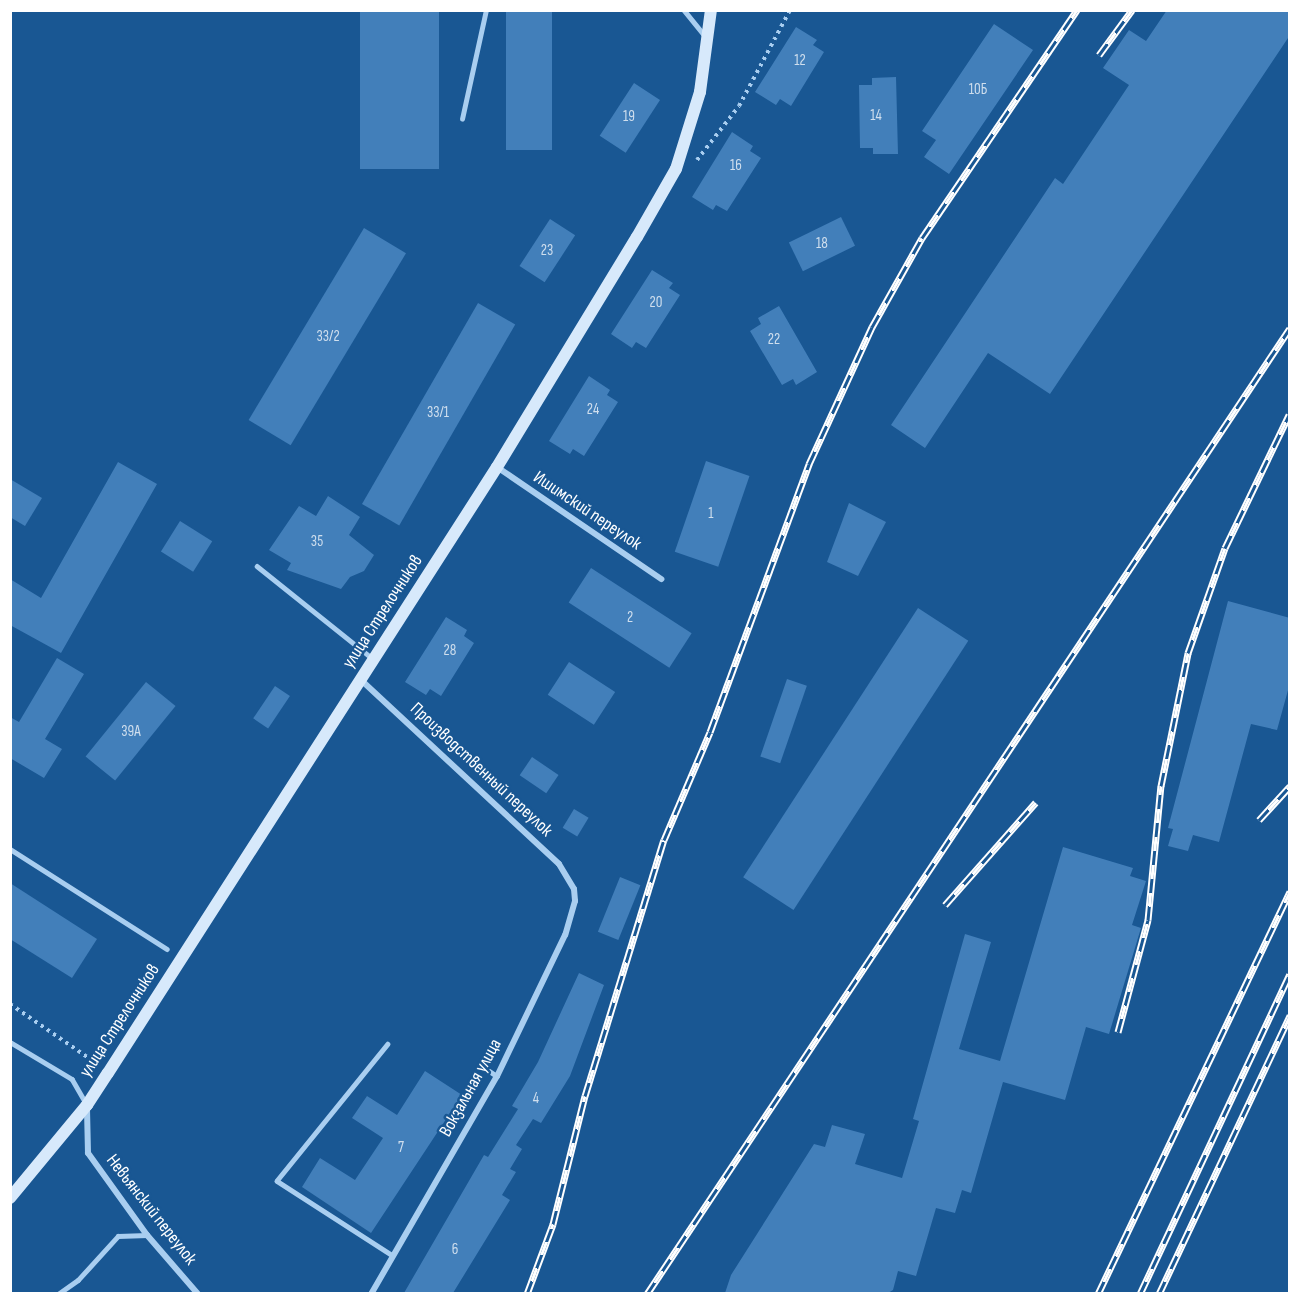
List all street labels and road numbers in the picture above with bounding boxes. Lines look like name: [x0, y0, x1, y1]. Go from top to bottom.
street label: Ишимский переулок: [529, 467, 645, 555]
street label: улица Стрелочников: [338, 551, 428, 673]
street label: Производственный переулок: [405, 698, 557, 842]
street label: улица Стрелочников: [75, 960, 165, 1082]
street label: Вокзальная улица: [435, 1035, 507, 1141]
street label: Невьянский переулок: [101, 1150, 201, 1270]

